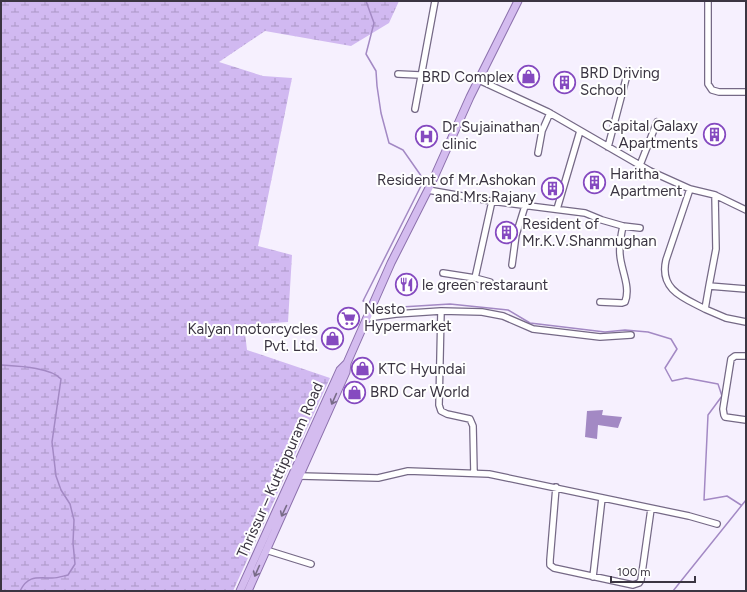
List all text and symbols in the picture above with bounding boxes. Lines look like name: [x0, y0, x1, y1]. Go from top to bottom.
shop icon: BRD Complex: [516, 64, 542, 90]
place label: BRD Driving School: [580, 64, 660, 99]
place label: BRD Complex: [422, 68, 514, 86]
building icon: BRD Driving School: [552, 69, 578, 95]
place label: Capital Galaxy Apartments: [602, 117, 698, 152]
place label: Dr Sujainathan clinic: [442, 118, 540, 153]
building icon: Capital Galaxy Apartments: [701, 122, 727, 148]
hospital icon: Dr Sujainathan clinic: [414, 123, 440, 149]
place label: Haritha Apartment: [610, 165, 683, 200]
building icon: Haritha Apartment: [581, 170, 607, 196]
place label: Resident of Mr.Ashokan and Mrs.Rajany: [377, 171, 536, 206]
building icon: Resident of Mr.Ashokan and Mrs.Rajany: [539, 176, 565, 202]
place label: Resident of Mr.K.V.Shanmughan: [522, 215, 657, 250]
building icon: Resident of Mr.K.V.Shanmughan: [494, 220, 520, 246]
restaurant icon: le green restaraunt: [393, 272, 419, 298]
place label: le green restaraunt: [422, 276, 549, 294]
place label: Nesto Hypermarket: [364, 300, 452, 335]
supermarket icon: Nesto Hypermarket: [335, 305, 361, 331]
place label: Kalyan motorcycles Pvt. Ltd.: [187, 320, 318, 355]
shop icon: Kalyan motorcycles Pvt. Ltd.: [320, 325, 346, 351]
shop icon: KTC Hyundai: [349, 356, 375, 382]
place label: KTC Hyundai: [378, 360, 466, 378]
street label: Thrissur – Kuttippuram Road: [233, 379, 327, 561]
shop icon: BRD Car World: [342, 379, 368, 405]
place label: BRD Car World: [370, 383, 469, 401]
one-way arrow: [330, 393, 337, 405]
one-way arrow: [280, 505, 287, 517]
scale bar: [611, 558, 695, 584]
one-way arrow: [253, 564, 260, 576]
text: 100 m: [617, 565, 651, 579]

